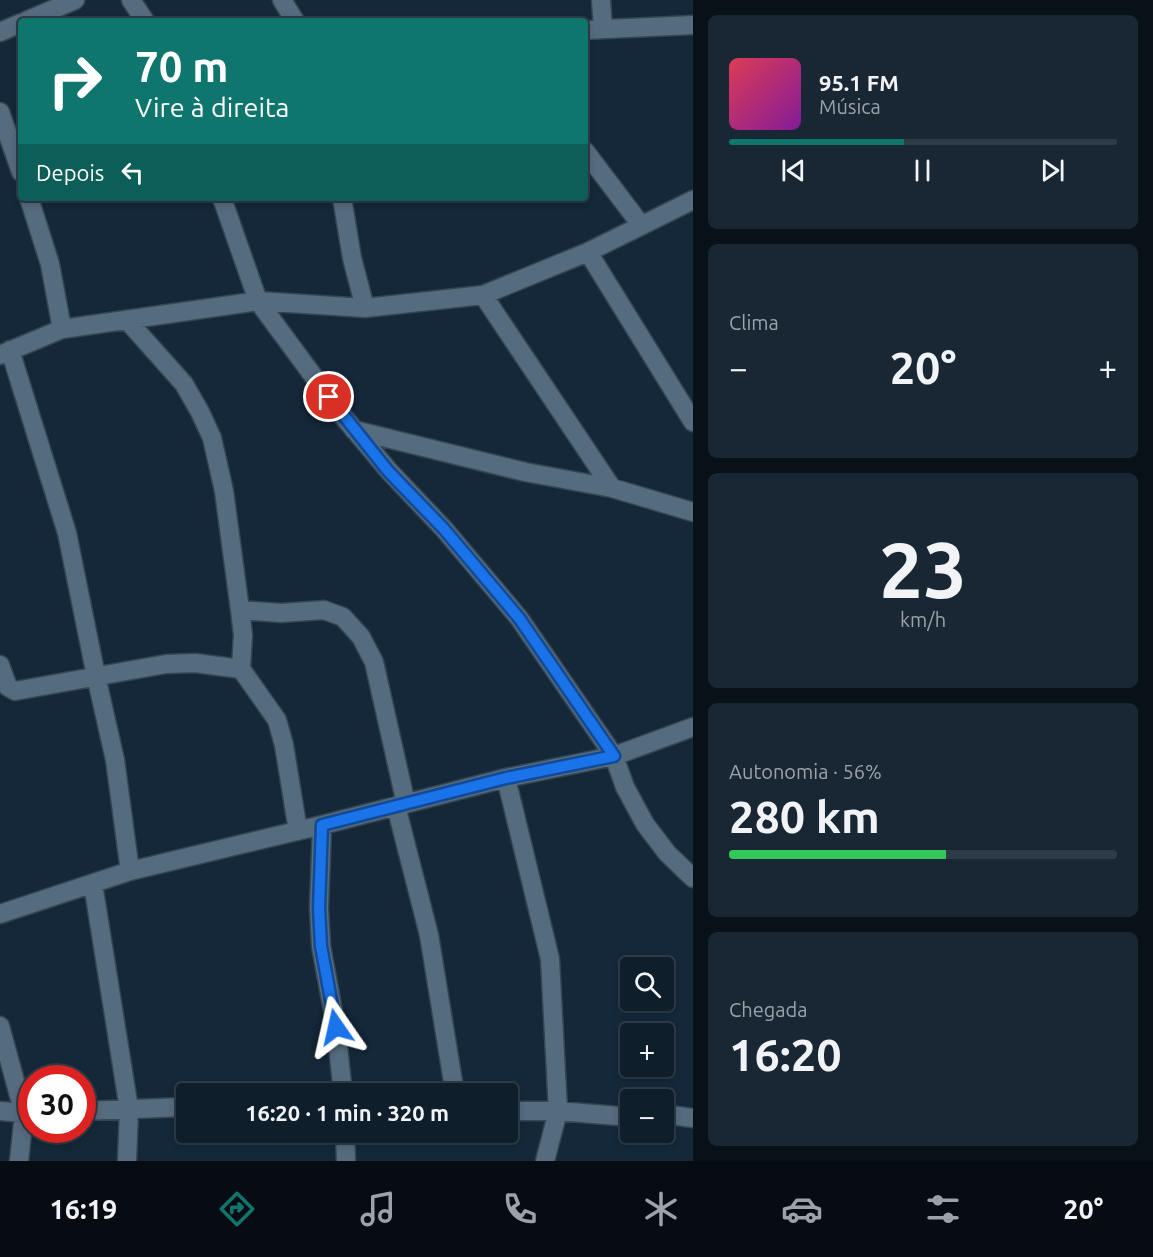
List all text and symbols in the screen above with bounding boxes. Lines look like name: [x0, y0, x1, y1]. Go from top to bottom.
icon: right: [36, 42, 114, 120]
text: 70 m: [135, 43, 229, 90]
text: 95.1 FM: [819, 70, 899, 95]
text: Vire à direita: [135, 92, 289, 122]
text: Música: [819, 95, 881, 118]
icon: previous: [777, 154, 810, 187]
icon: pause: [906, 154, 939, 187]
icon: next: [1036, 154, 1069, 187]
icon: left: [116, 156, 149, 189]
text: Depois: [36, 160, 104, 185]
text: Clima: [729, 311, 779, 334]
text: 20°: [890, 342, 956, 393]
text: −: [729, 349, 748, 386]
text: +: [1098, 349, 1117, 386]
pin: [303, 371, 354, 422]
icon: arrive: [312, 380, 345, 413]
text: 23: [879, 525, 967, 613]
text: km/h: [900, 608, 946, 631]
text: Autonomia · 56%: [729, 760, 882, 783]
text: 280 km: [729, 791, 880, 842]
map controls: [620, 957, 674, 1143]
button: search: [620, 957, 674, 1011]
position arrow: [304, 995, 368, 1059]
text: Chegada: [729, 998, 807, 1021]
button: +: [620, 1023, 674, 1077]
text: 16:20: [729, 1029, 842, 1080]
speed limit sign: 30: [18, 1065, 96, 1143]
button: −: [620, 1089, 674, 1143]
text: 16:20 · 1 min · 320 m: [245, 1100, 449, 1125]
icon: directions: [216, 1188, 258, 1230]
icon: music: [357, 1188, 399, 1230]
icon: phone: [499, 1188, 541, 1230]
icon: climate: [640, 1188, 682, 1230]
icon: car: [781, 1188, 823, 1230]
icon: filters: [922, 1188, 964, 1230]
text: 16:19: [50, 1194, 117, 1224]
text: 20°: [1063, 1194, 1103, 1224]

